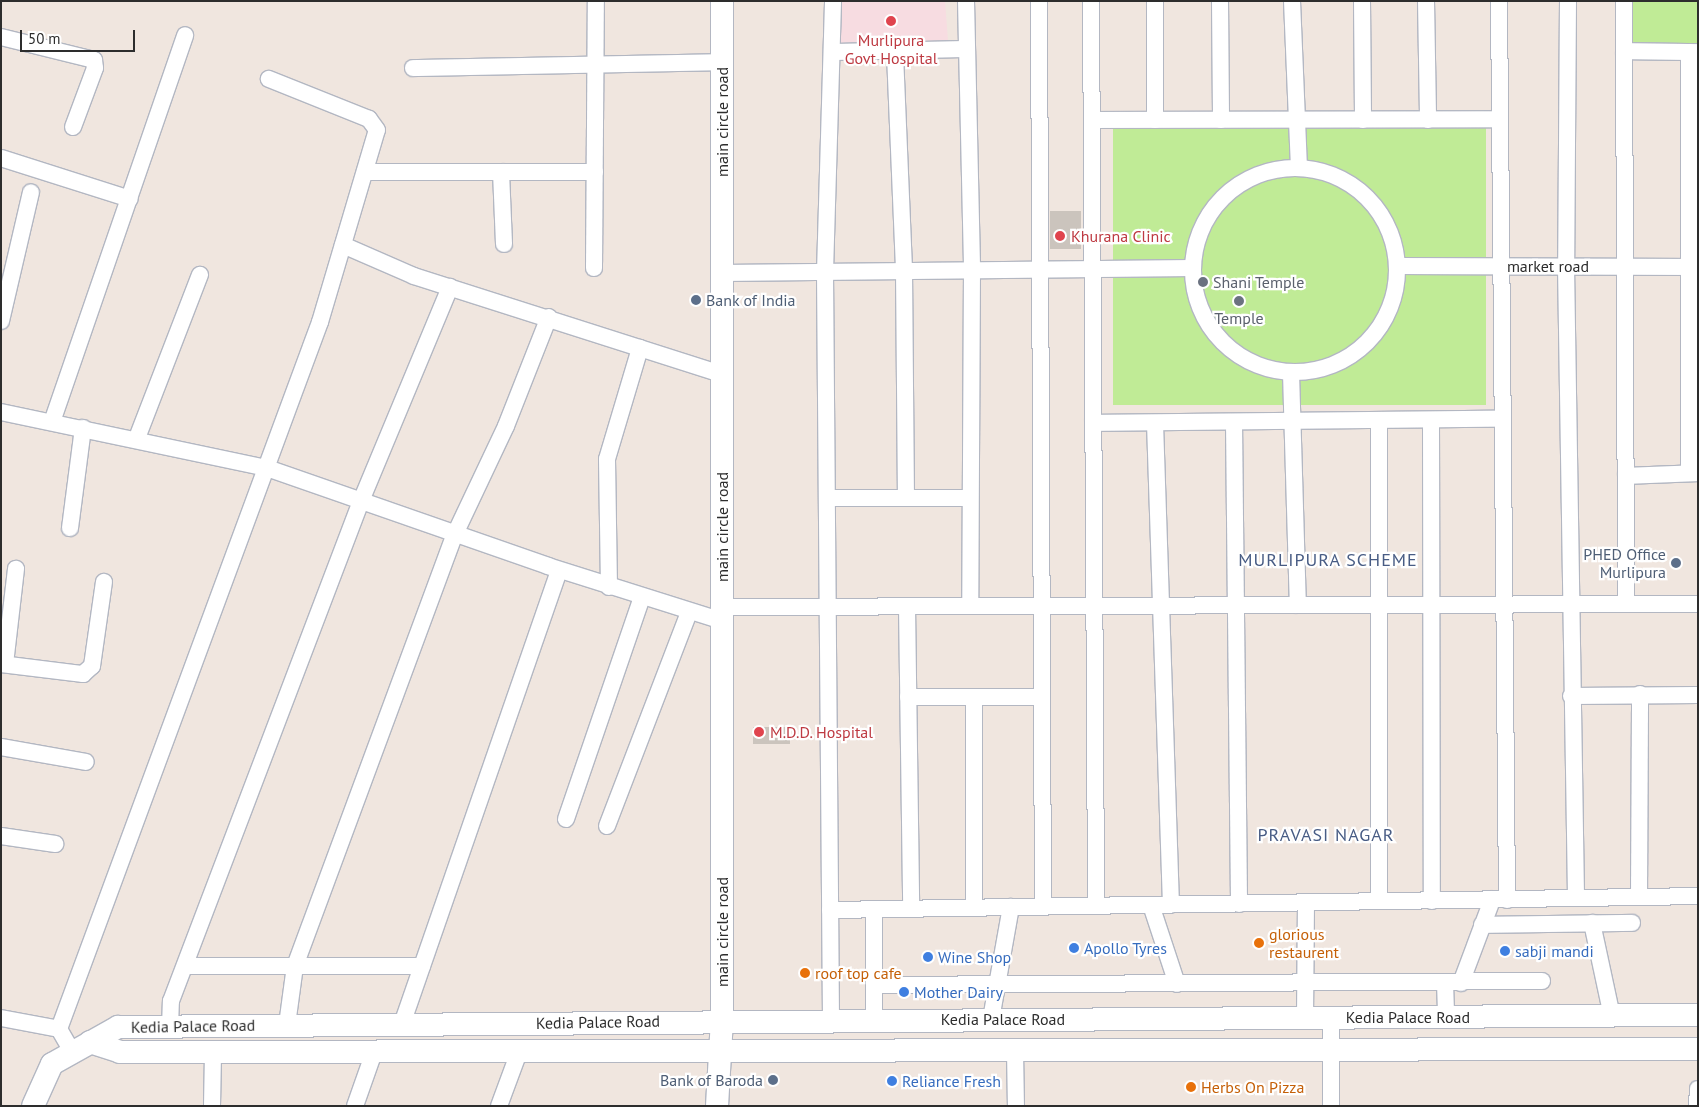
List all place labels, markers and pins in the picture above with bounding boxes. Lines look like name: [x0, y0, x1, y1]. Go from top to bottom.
marker: Murlipura Govt Hospital: [884, 14, 898, 28]
place label: Murlipura Govt Hospital: [845, 30, 937, 68]
place label: Khurana Clinic: [1071, 226, 1171, 246]
marker: Khurana Clinic: [1053, 229, 1067, 243]
place label: Shani Temple: [1213, 272, 1305, 292]
marker: Shani Temple: [1197, 276, 1209, 288]
place label: Bank of India: [706, 290, 796, 310]
marker: Bank of India: [690, 294, 702, 306]
marker: Temple: [1233, 295, 1245, 307]
place label: Temple: [1214, 308, 1264, 328]
place label: PHED Office Murlipura: [1583, 544, 1666, 582]
marker: PHED Office Murlipura: [1670, 557, 1682, 569]
place label: M.D.D. Hospital: [770, 722, 874, 742]
marker: M.D.D. Hospital: [752, 725, 766, 739]
place label: glorious restaurent: [1269, 924, 1339, 962]
marker: glorious restaurent: [1253, 937, 1265, 949]
place label: Apollo Tyres: [1084, 938, 1167, 958]
place label: sabji mandi: [1515, 941, 1594, 961]
marker: Apollo Tyres: [1068, 942, 1080, 954]
marker: sabji mandi: [1499, 945, 1511, 957]
place label: Wine Shop: [938, 947, 1011, 967]
marker: Wine Shop: [922, 951, 934, 963]
place label: roof top cafe: [815, 963, 902, 983]
marker: roof top cafe: [799, 967, 811, 979]
place label: Mother Dairy: [914, 982, 1003, 1002]
marker: Mother Dairy: [898, 986, 910, 998]
place label: Bank of Baroda: [659, 1070, 763, 1090]
place label: Reliance Fresh: [902, 1071, 1001, 1091]
marker: Bank of Baroda: [767, 1074, 779, 1086]
marker: Reliance Fresh: [886, 1075, 898, 1087]
place label: Herbs On Pizza: [1201, 1077, 1304, 1097]
marker: Herbs On Pizza: [1185, 1081, 1197, 1093]

